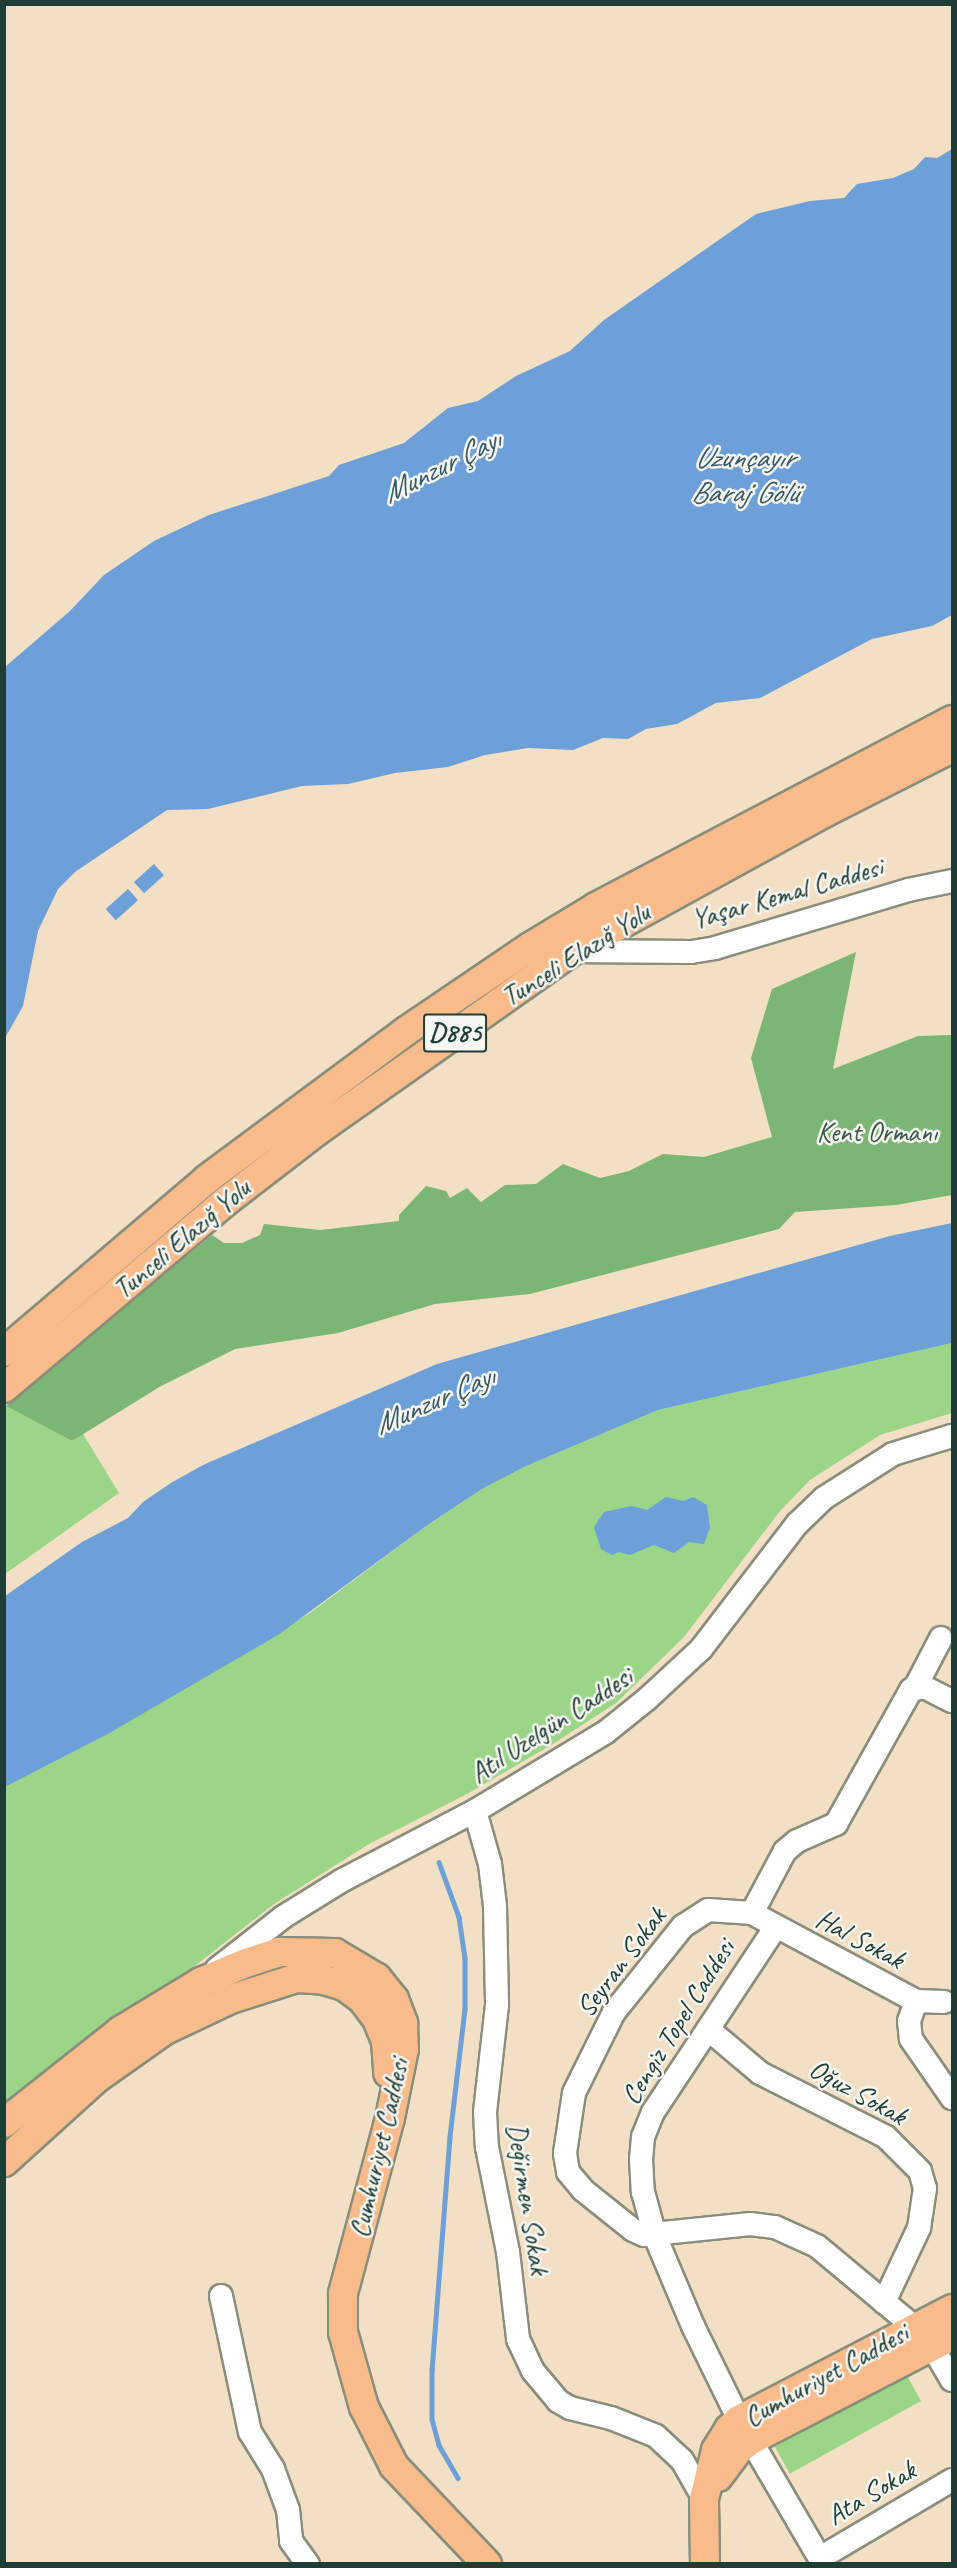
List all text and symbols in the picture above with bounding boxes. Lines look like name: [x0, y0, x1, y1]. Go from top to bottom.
water label: Munzur Çayı: [376, 421, 506, 511]
water label: Uzunçayır Baraj Gölü: [691, 439, 797, 510]
street label: Yaşar Kemal Caddesi: [689, 850, 885, 936]
street label: Tunceli Elazığ Yolu: [495, 896, 657, 1014]
road number: D885: [422, 1009, 488, 1057]
park label: Kent Ormanı: [816, 1115, 938, 1149]
street label: Tunceli Elazığ Yolu: [107, 1172, 257, 1306]
water label: Munzur Çayı: [369, 1358, 499, 1442]
street label: Atıl Uzelgün Caddesi: [463, 1660, 639, 1790]
street label: Seyran Sokak: [569, 1901, 673, 2023]
street label: Hal Sokak: [810, 1902, 910, 1976]
street label: Cengiz Topel Caddesi: [614, 1933, 742, 2111]
street label: Oğuz Sokak: [804, 2052, 912, 2132]
street label: Cumhuriyet Caddesi: [342, 2055, 416, 2241]
street label: Değirmen Sokak: [500, 2122, 556, 2276]
street label: Cumhuriyet Caddesi: [738, 2316, 914, 2434]
street label: Ata Sokak: [821, 2454, 921, 2532]

